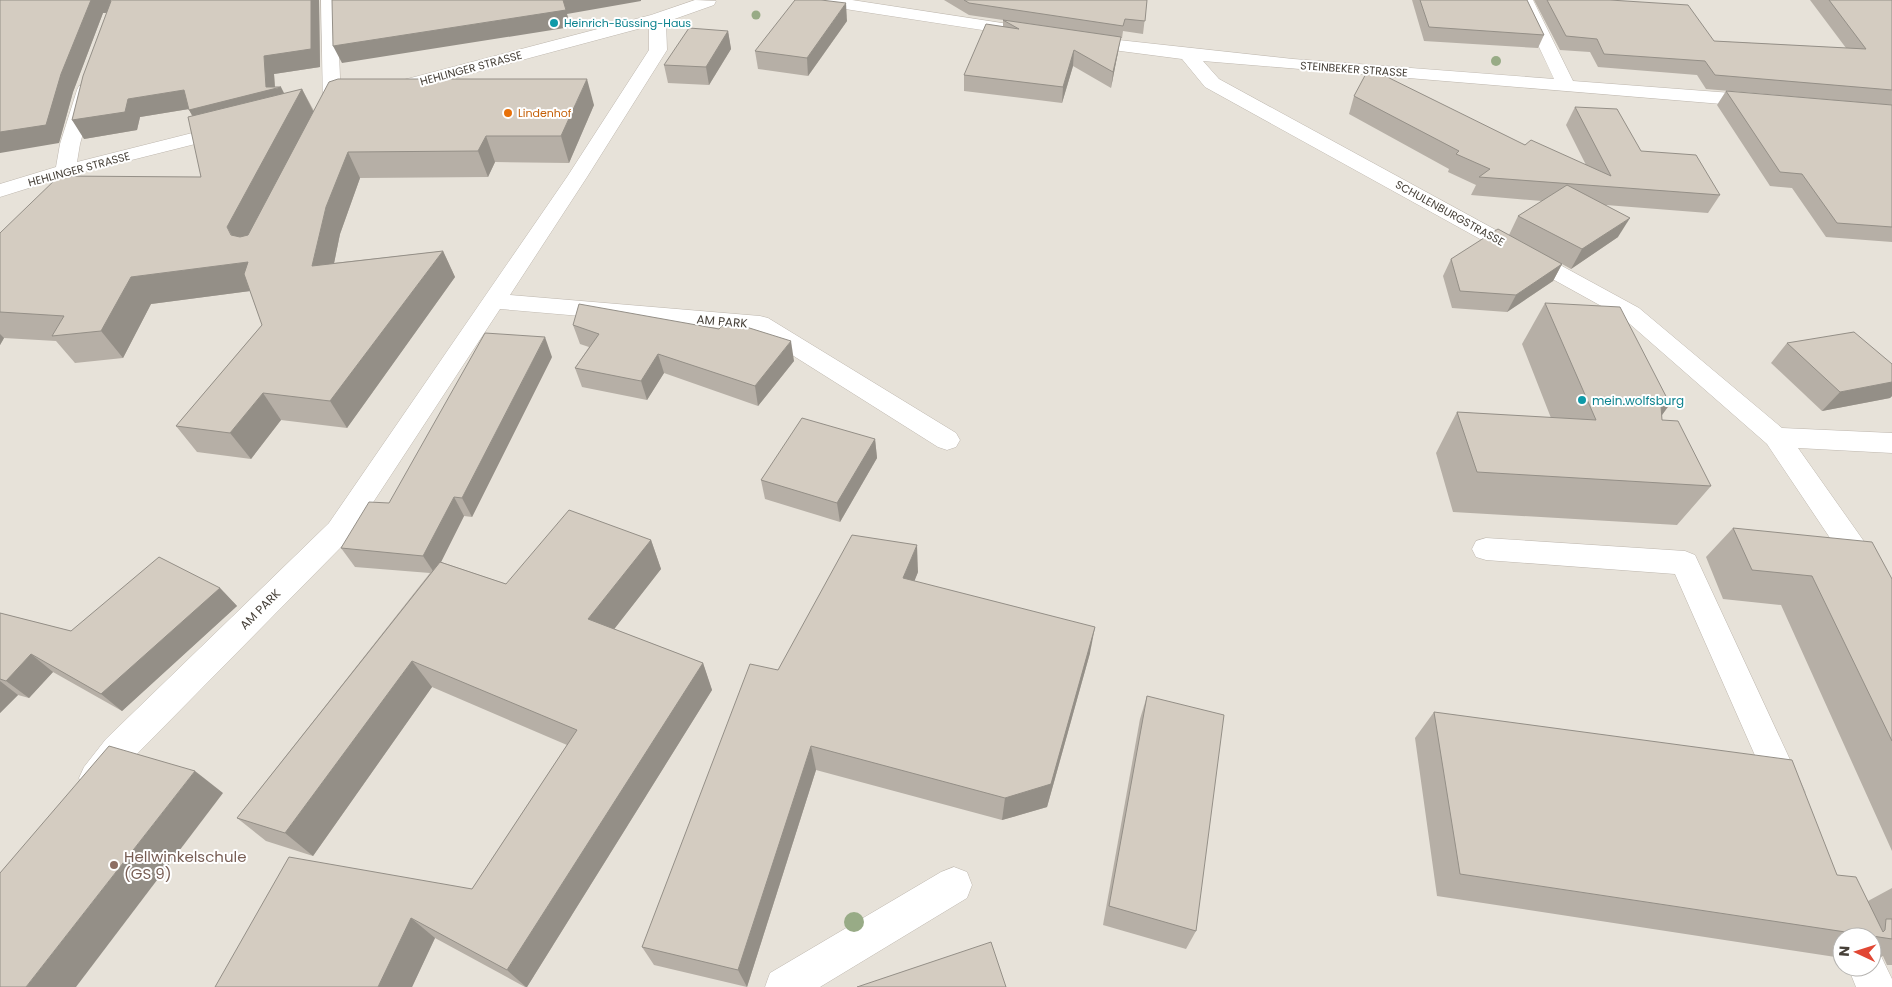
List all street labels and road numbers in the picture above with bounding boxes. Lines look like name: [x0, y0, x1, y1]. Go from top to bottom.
street label: HEHLINGER STRASSE: [418, 47, 524, 89]
street label: STEINBEKER STRASSE: [1300, 57, 1408, 81]
street label: HEHLINGER STRASSE: [26, 148, 132, 190]
street label: SCHULENBURGSTRASSE: [1393, 176, 1507, 250]
street label: AM PARK: [696, 310, 748, 332]
street label: AM PARK: [236, 585, 284, 633]

